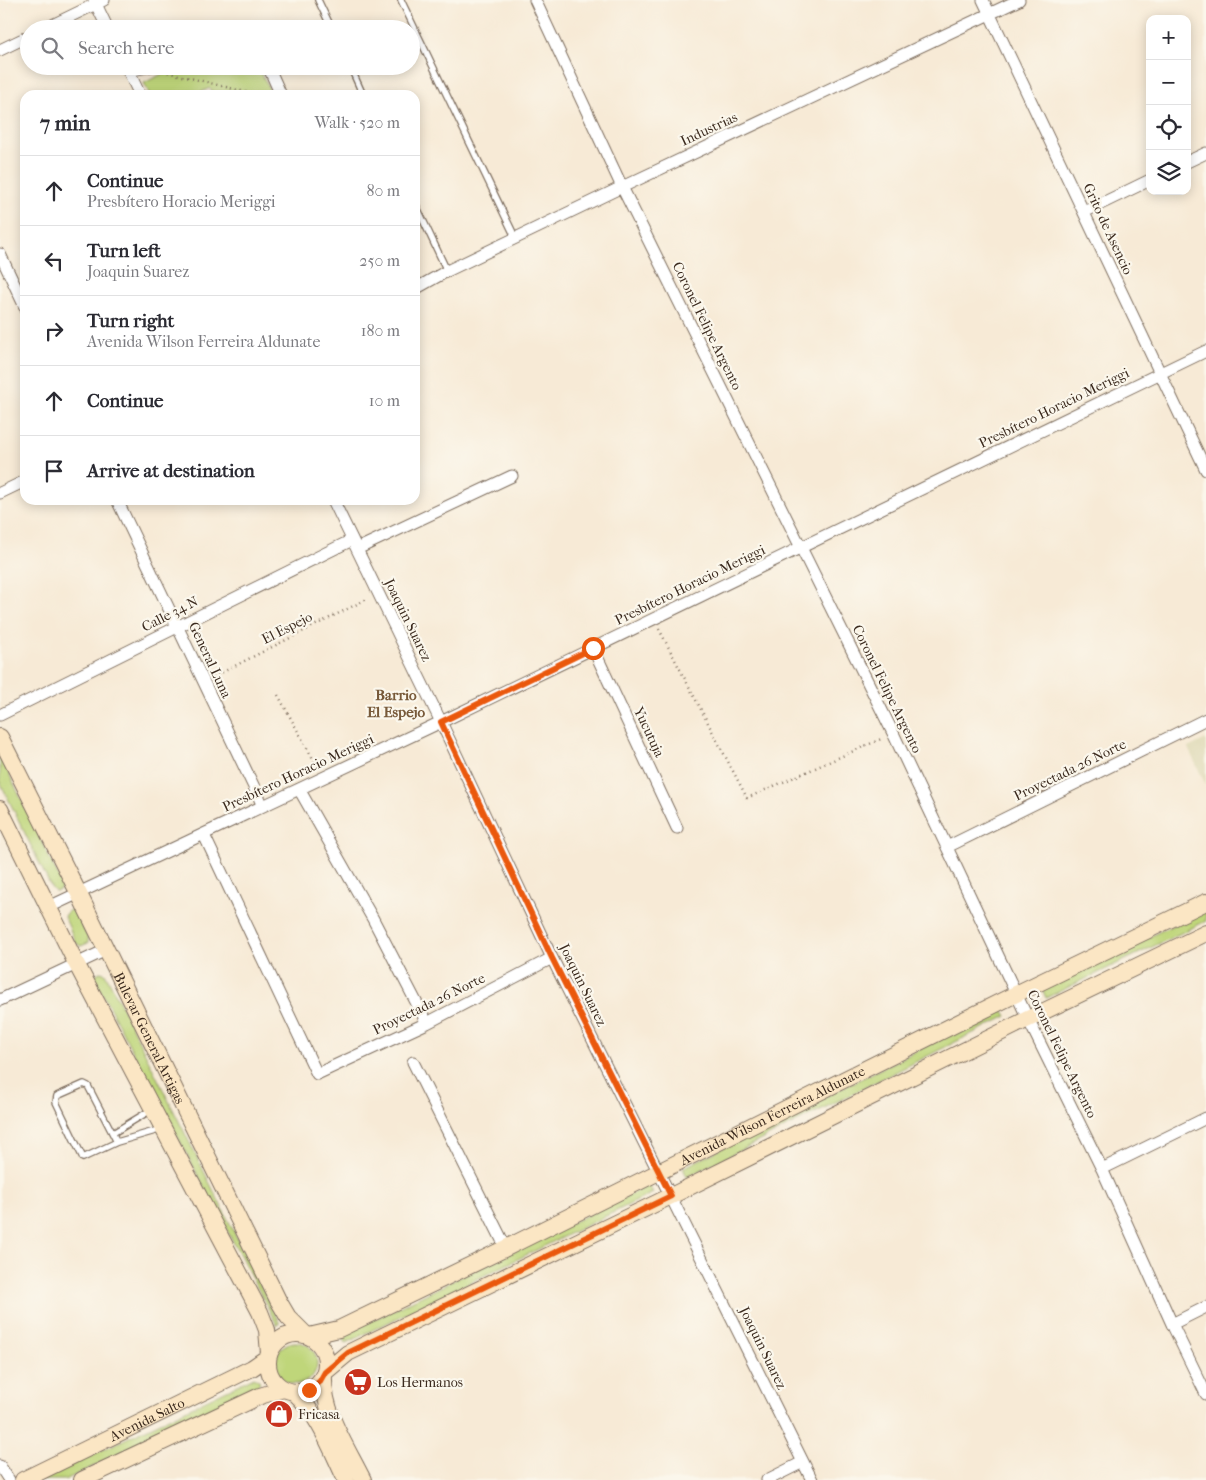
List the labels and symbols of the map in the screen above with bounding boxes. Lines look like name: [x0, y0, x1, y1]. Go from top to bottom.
street label: Industrias: [678, 108, 740, 150]
street label: Grito de Asencio: [1079, 181, 1137, 277]
street label: Coronel Felipe Argento: [669, 259, 745, 393]
street label: Presbítero Horacio Meriggi: [976, 364, 1132, 452]
street label: Presbítero Horacio Meriggi: [612, 541, 768, 629]
street label: Joaquin Suarez: [380, 575, 435, 664]
street label: Calle 34 N: [139, 592, 201, 635]
street label: El Espejo: [259, 608, 315, 648]
street label: General Luna: [185, 619, 235, 701]
street label: Coronel Felipe Argento: [849, 622, 925, 756]
route start: [582, 637, 605, 660]
district label: Barrio El Espejo: [367, 686, 425, 721]
street label: Yucutuja: [630, 703, 668, 760]
street label: Presbítero Horacio Meriggi: [220, 730, 376, 816]
street label: Proyectada 26 Norte: [1011, 735, 1129, 805]
street label: Joaquin Suarez: [555, 940, 610, 1029]
street label: Bulevar General Artigas: [110, 969, 189, 1107]
street label: Proyectada 26 Norte: [370, 969, 488, 1039]
street label: Coronel Felipe Argento: [1024, 987, 1100, 1121]
street label: Avenida Wilson Ferreira Aldunate: [676, 1062, 868, 1169]
street label: Joaquin Suarez: [735, 1303, 790, 1392]
supermarket icon: Los Hermanos: [343, 1367, 373, 1397]
place label: Los Hermanos: [377, 1374, 463, 1391]
route end: [298, 1379, 321, 1402]
street label: Avenida Salto: [106, 1394, 187, 1445]
shop icon: Fricasa: [264, 1399, 294, 1429]
place label: Fricasa: [298, 1406, 340, 1423]

